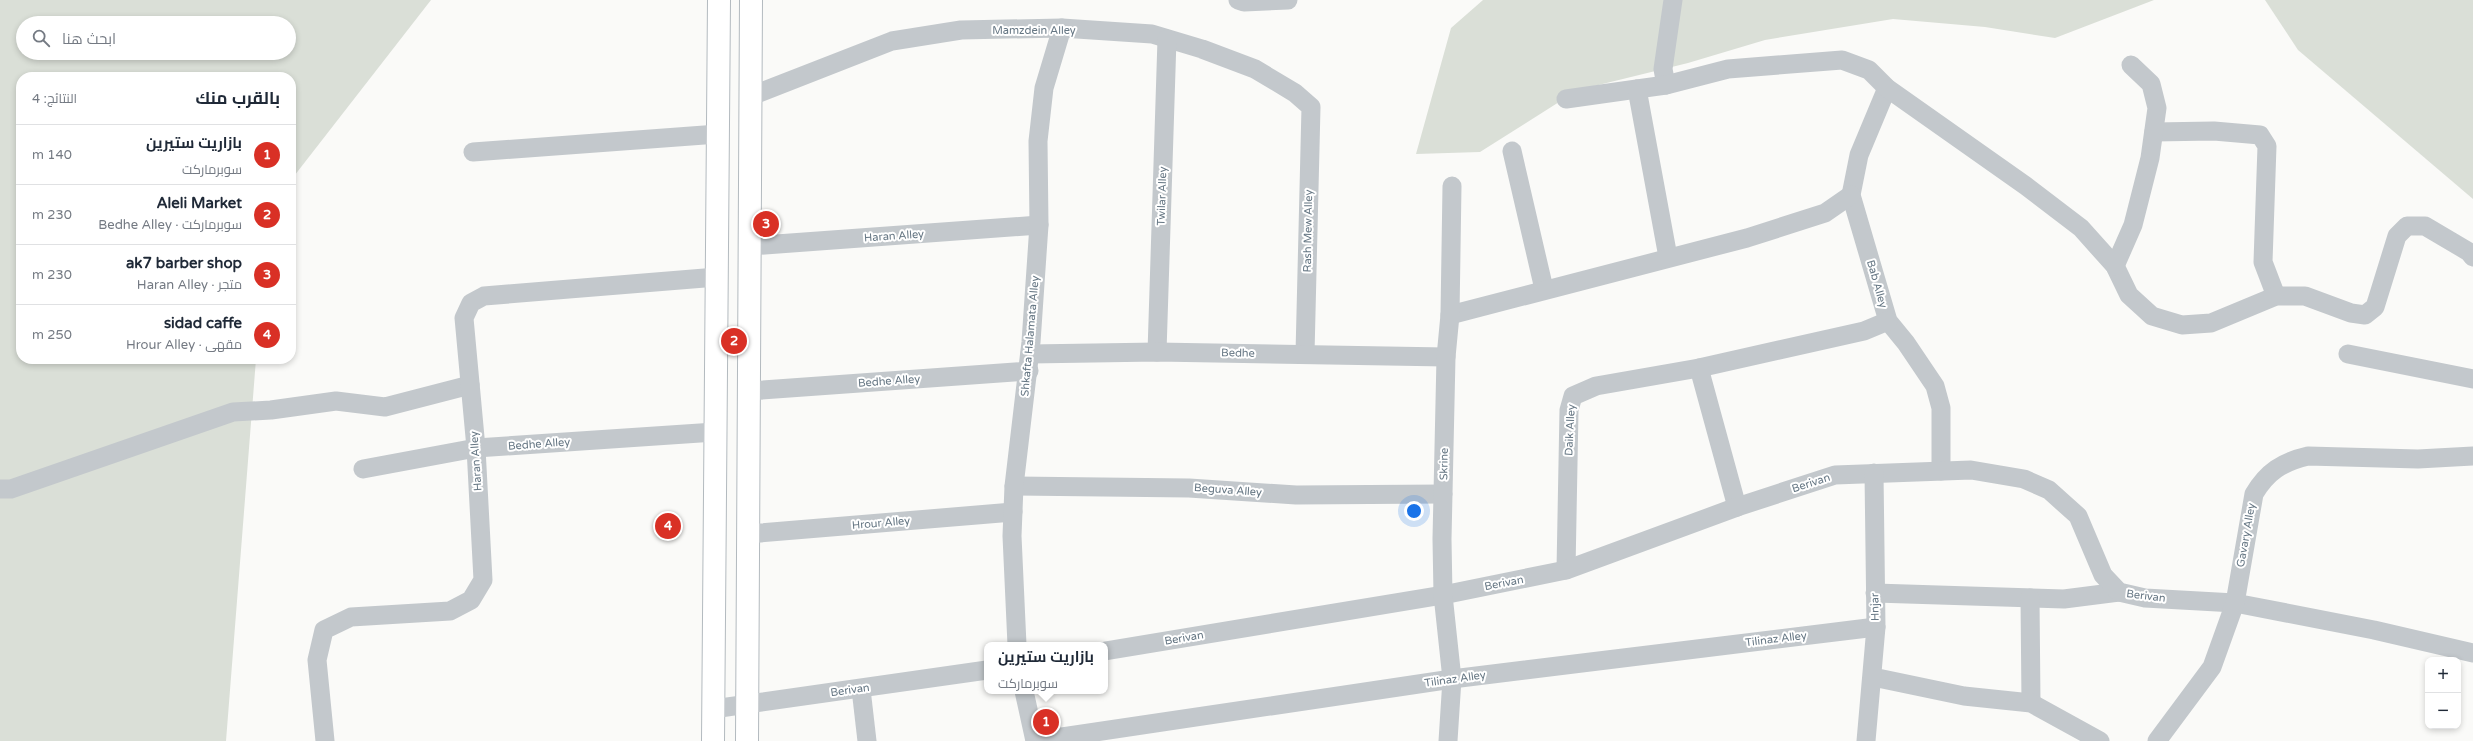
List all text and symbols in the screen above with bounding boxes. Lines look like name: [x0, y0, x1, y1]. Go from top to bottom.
search box: [16, 16, 296, 60]
street label: Mamzdein Alley: [992, 24, 1076, 37]
icon: search: [30, 27, 52, 49]
text: ابحث هنا: [62, 30, 116, 48]
text: بالقرب منك: [195, 88, 280, 109]
text: النتائج: 4: [32, 91, 77, 107]
text: بازاريت ستيرين: [146, 134, 242, 152]
text: 140 m: [32, 147, 72, 163]
text: 1: [263, 147, 271, 163]
text: سوبرماركت: [182, 162, 242, 178]
street label: Twilar Alley: [1154, 166, 1170, 226]
street label: Rash Mew Alley: [1301, 189, 1315, 272]
text: Aleli Market: [156, 194, 242, 212]
text: 230 m: [32, 207, 72, 223]
text: 2: [263, 207, 271, 223]
pin: 3: [753, 209, 779, 239]
text: سوبرماركت · Bedhe Alley: [98, 217, 242, 233]
street label: Haran Alley: [864, 227, 925, 245]
text: ak7 barber shop: [126, 254, 242, 272]
street label: Bab Alley: [1864, 259, 1890, 310]
text: 230 m: [32, 267, 72, 283]
text: 3: [263, 267, 271, 283]
street label: Shkafta Halamata Alley: [1018, 275, 1042, 397]
text: متجر · Haran Alley: [137, 277, 242, 293]
text: sidad caffe: [164, 314, 242, 332]
pin: 2: [721, 326, 747, 356]
text: 250 m: [32, 327, 72, 343]
text: 4: [263, 327, 271, 343]
text: مقهى · Hrour Alley: [126, 337, 242, 353]
street label: Bedhe: [1221, 346, 1255, 360]
street label: Bedhe Alley: [858, 372, 921, 390]
street label: Daik Alley: [1562, 404, 1578, 456]
street label: Haran Alley: [467, 430, 485, 491]
street label: Bedhe Alley: [508, 435, 571, 453]
street label: Skrine: [1437, 448, 1451, 480]
street label: Berivan: [1790, 471, 1832, 495]
street label: Beguva Alley: [1194, 481, 1262, 499]
your location: [1404, 501, 1424, 521]
street label: Gavary Alley: [2234, 502, 2258, 568]
pin: 4: [655, 511, 681, 541]
street label: Hrour Alley: [851, 514, 911, 532]
street label: Berivan: [1483, 573, 1525, 593]
street label: Berivan: [2126, 587, 2166, 605]
street label: Hnjar: [1868, 592, 1882, 621]
street label: Berivan: [1163, 628, 1205, 648]
street label: Tilinaz Alley: [1745, 629, 1808, 649]
popup: [984, 642, 1108, 694]
text: بازاريت ستيرين: [998, 648, 1094, 666]
map controls: [2425, 657, 2461, 729]
button: +: [2425, 657, 2461, 693]
street label: Tilinaz Alley: [1424, 668, 1487, 690]
text: سوبرماركت: [998, 676, 1058, 692]
street label: Berivan: [830, 681, 870, 699]
button: −: [2425, 693, 2461, 729]
pin: 1: [1033, 707, 1059, 737]

